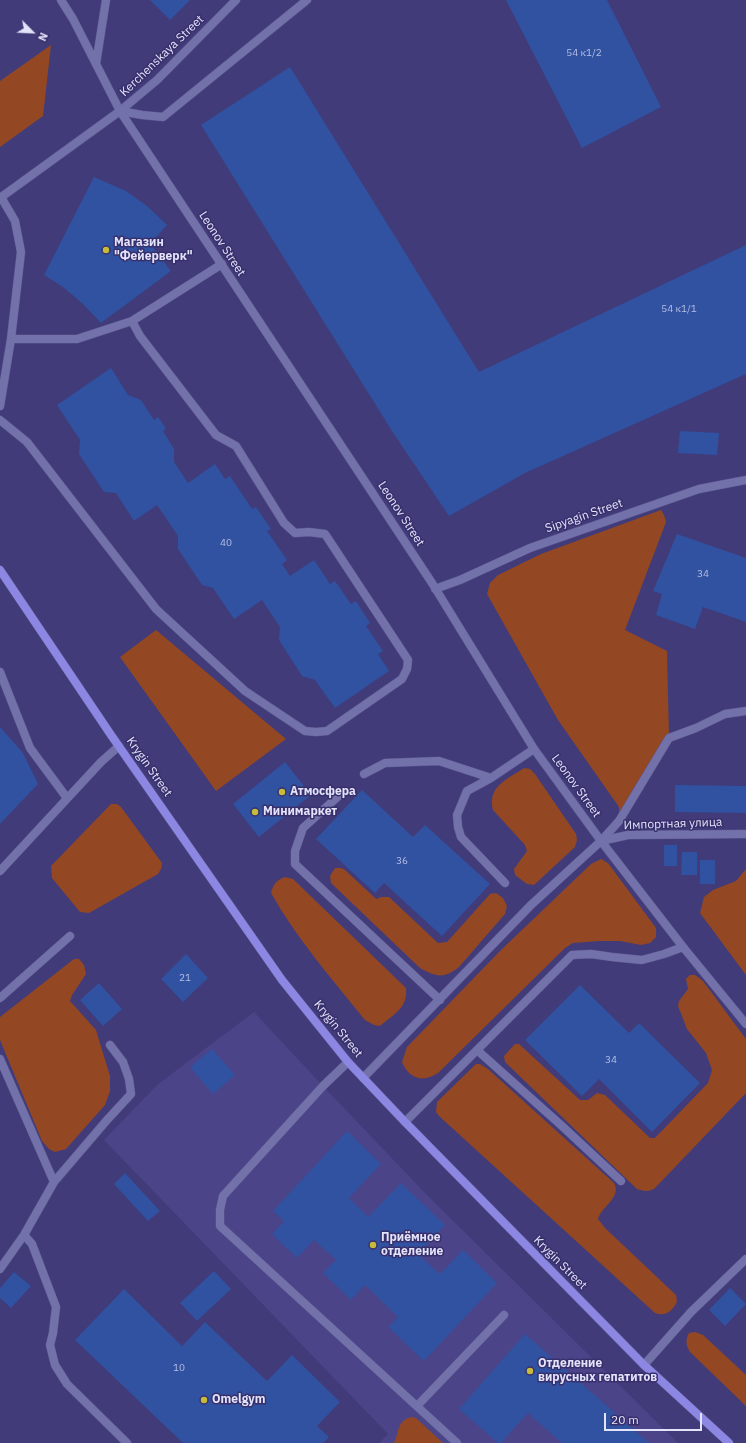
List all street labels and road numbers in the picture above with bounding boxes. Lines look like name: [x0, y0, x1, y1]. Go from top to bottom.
street label: Kerchenskaya Street: [117, 12, 207, 100]
street label: Leonov Street: [196, 209, 248, 279]
street label: Leonov Street: [375, 479, 427, 549]
street label: Sipyagin Street: [543, 496, 625, 536]
street label: Krygin Street: [123, 734, 175, 800]
street label: Leonov Street: [548, 752, 604, 820]
street label: Импортная улица: [623, 815, 723, 833]
street label: Krygin Street: [311, 997, 365, 1061]
street label: Krygin Street: [530, 1233, 590, 1293]

